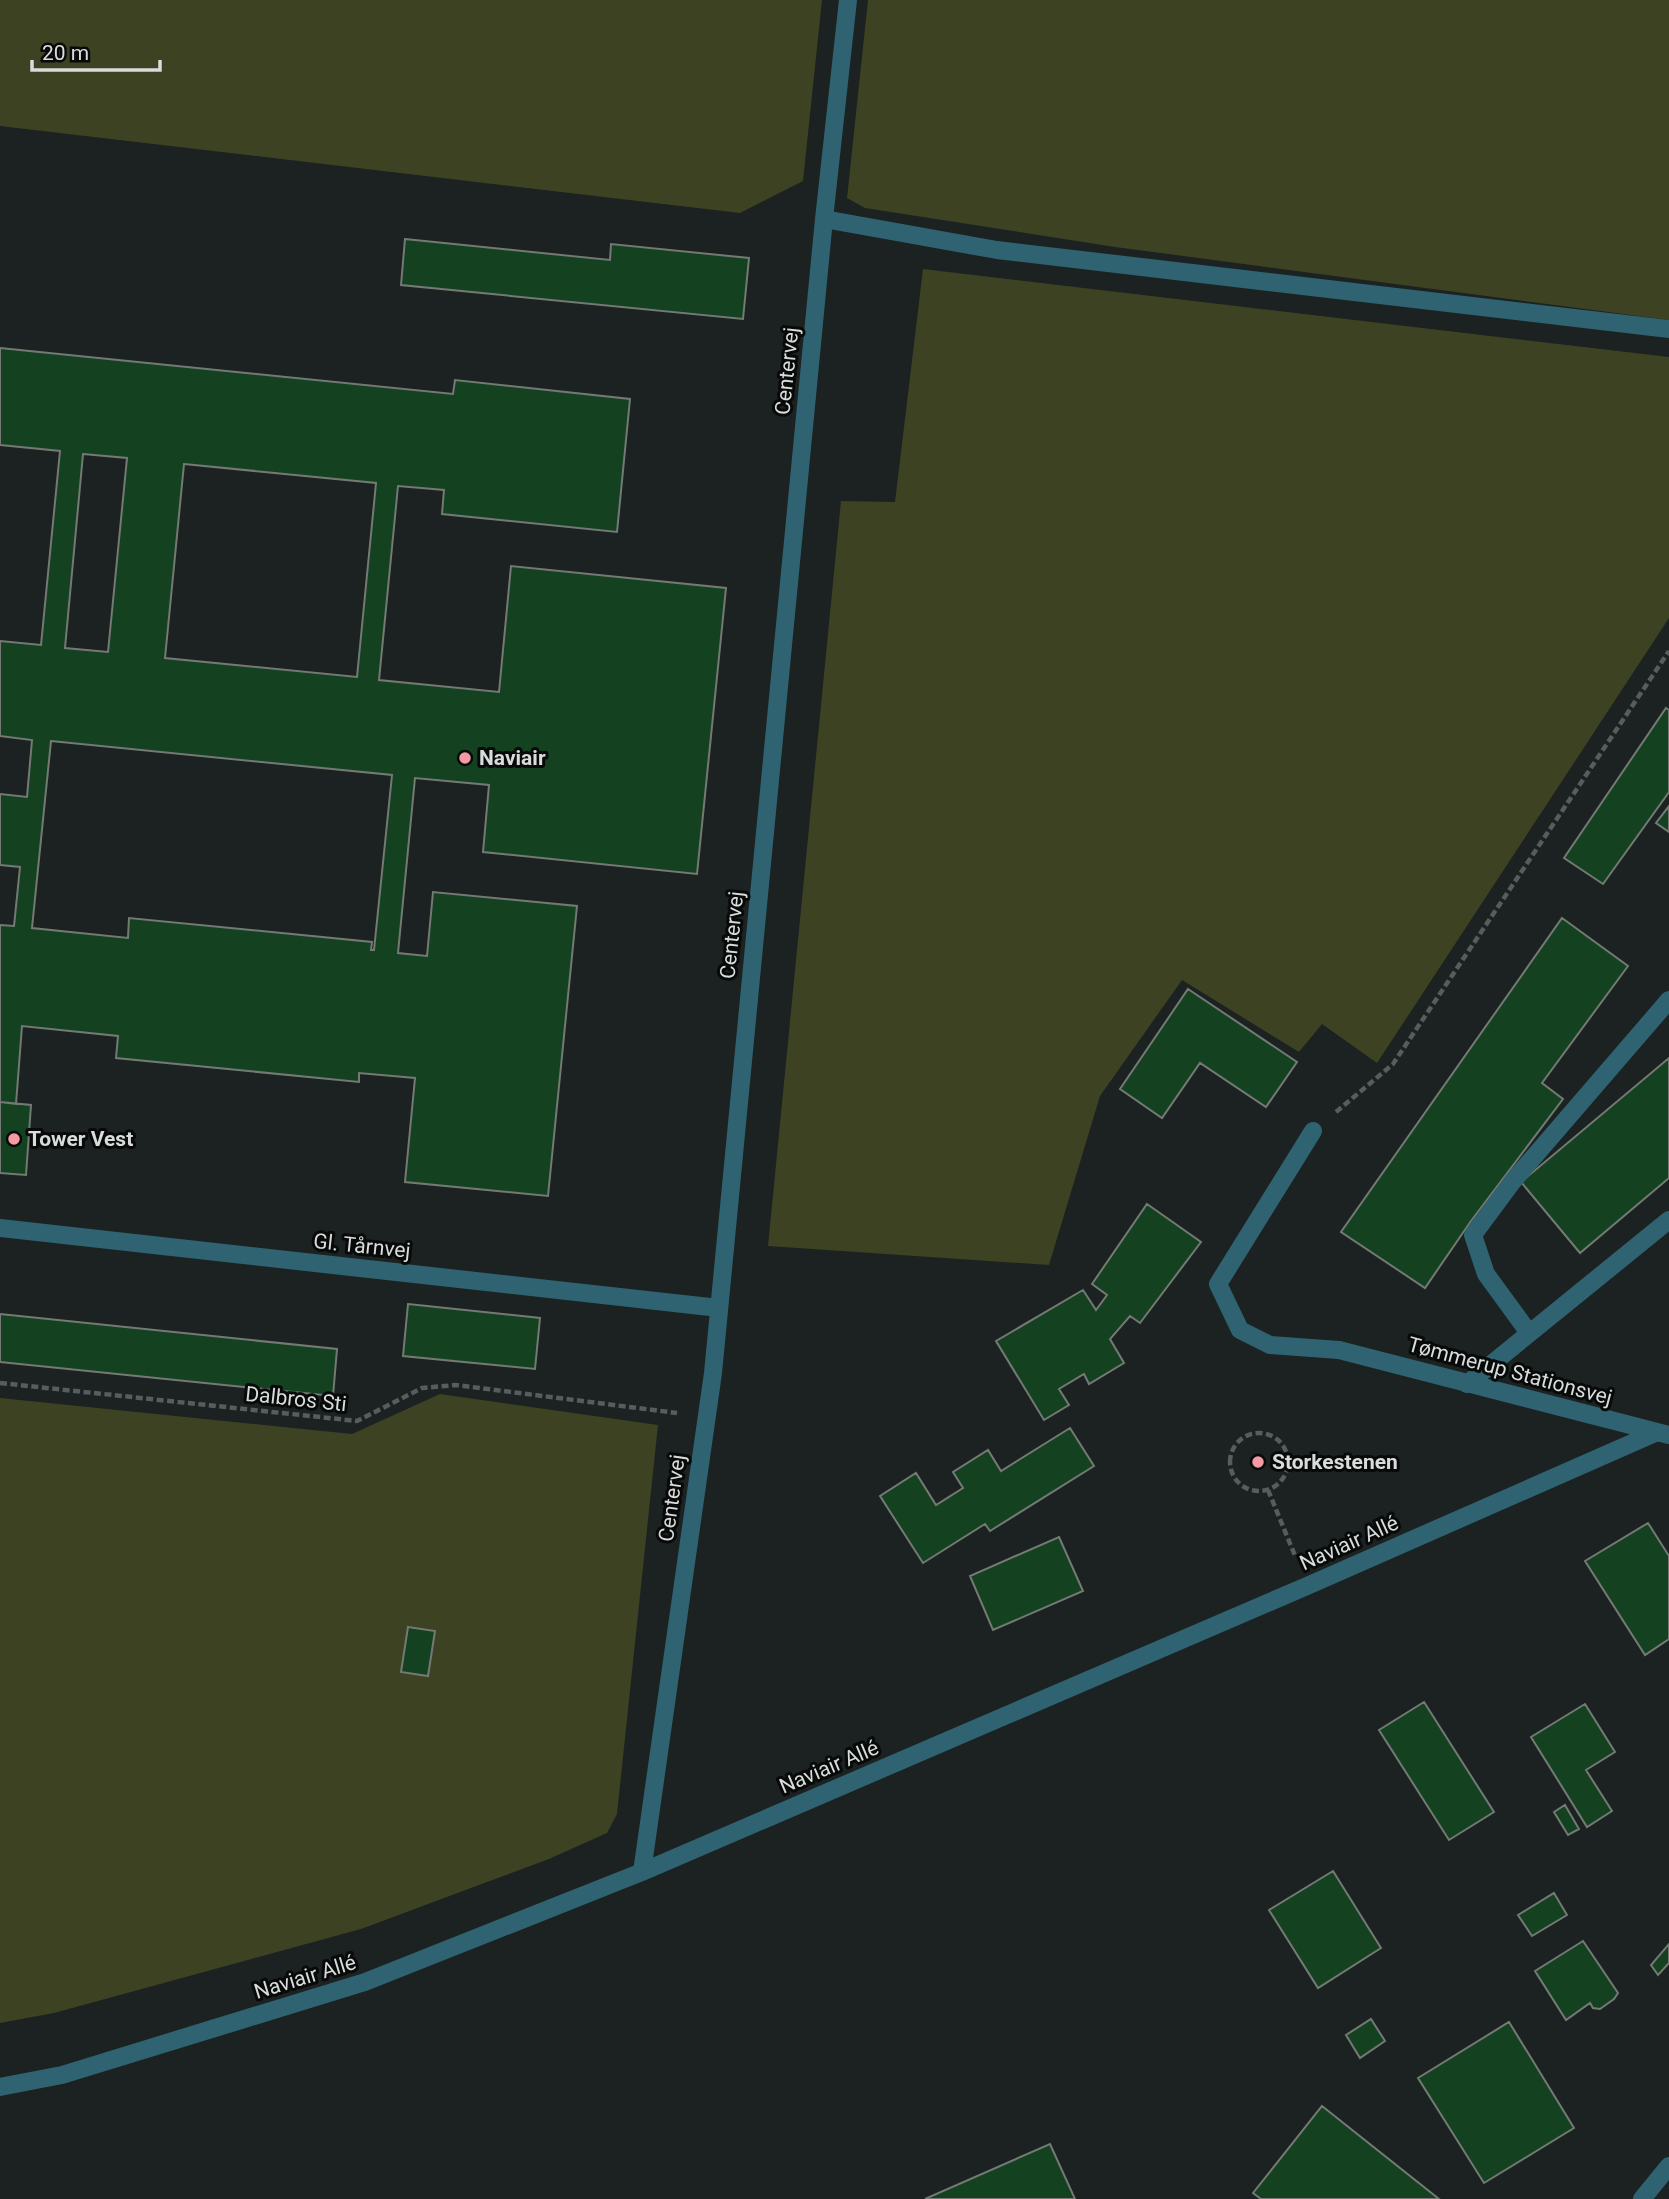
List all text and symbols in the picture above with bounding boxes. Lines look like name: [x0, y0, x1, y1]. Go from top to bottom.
scale bar: [32, 28, 159, 72]
text: 20 m: [42, 41, 89, 65]
street label: Centervej: [770, 326, 804, 416]
place label: Naviair: [479, 746, 546, 770]
marker: Naviair: [457, 750, 473, 766]
street label: Centervej: [715, 890, 749, 980]
place label: Tower Vest: [28, 1127, 133, 1151]
marker: Tower Vest: [6, 1131, 22, 1147]
street label: Gl. Tårnvej: [312, 1229, 412, 1263]
street label: Tømmerup Stationsvej: [1405, 1332, 1615, 1410]
street label: Dalbros Sti: [244, 1382, 348, 1416]
place label: Storkestenen: [1272, 1450, 1398, 1474]
street label: Centervej: [654, 1453, 690, 1543]
marker: Storkestenen: [1250, 1454, 1266, 1470]
street label: Naviair Allé: [1296, 1511, 1402, 1575]
street label: Naviair Allé: [776, 1735, 882, 1799]
street label: Naviair Allé: [251, 1950, 359, 2004]

